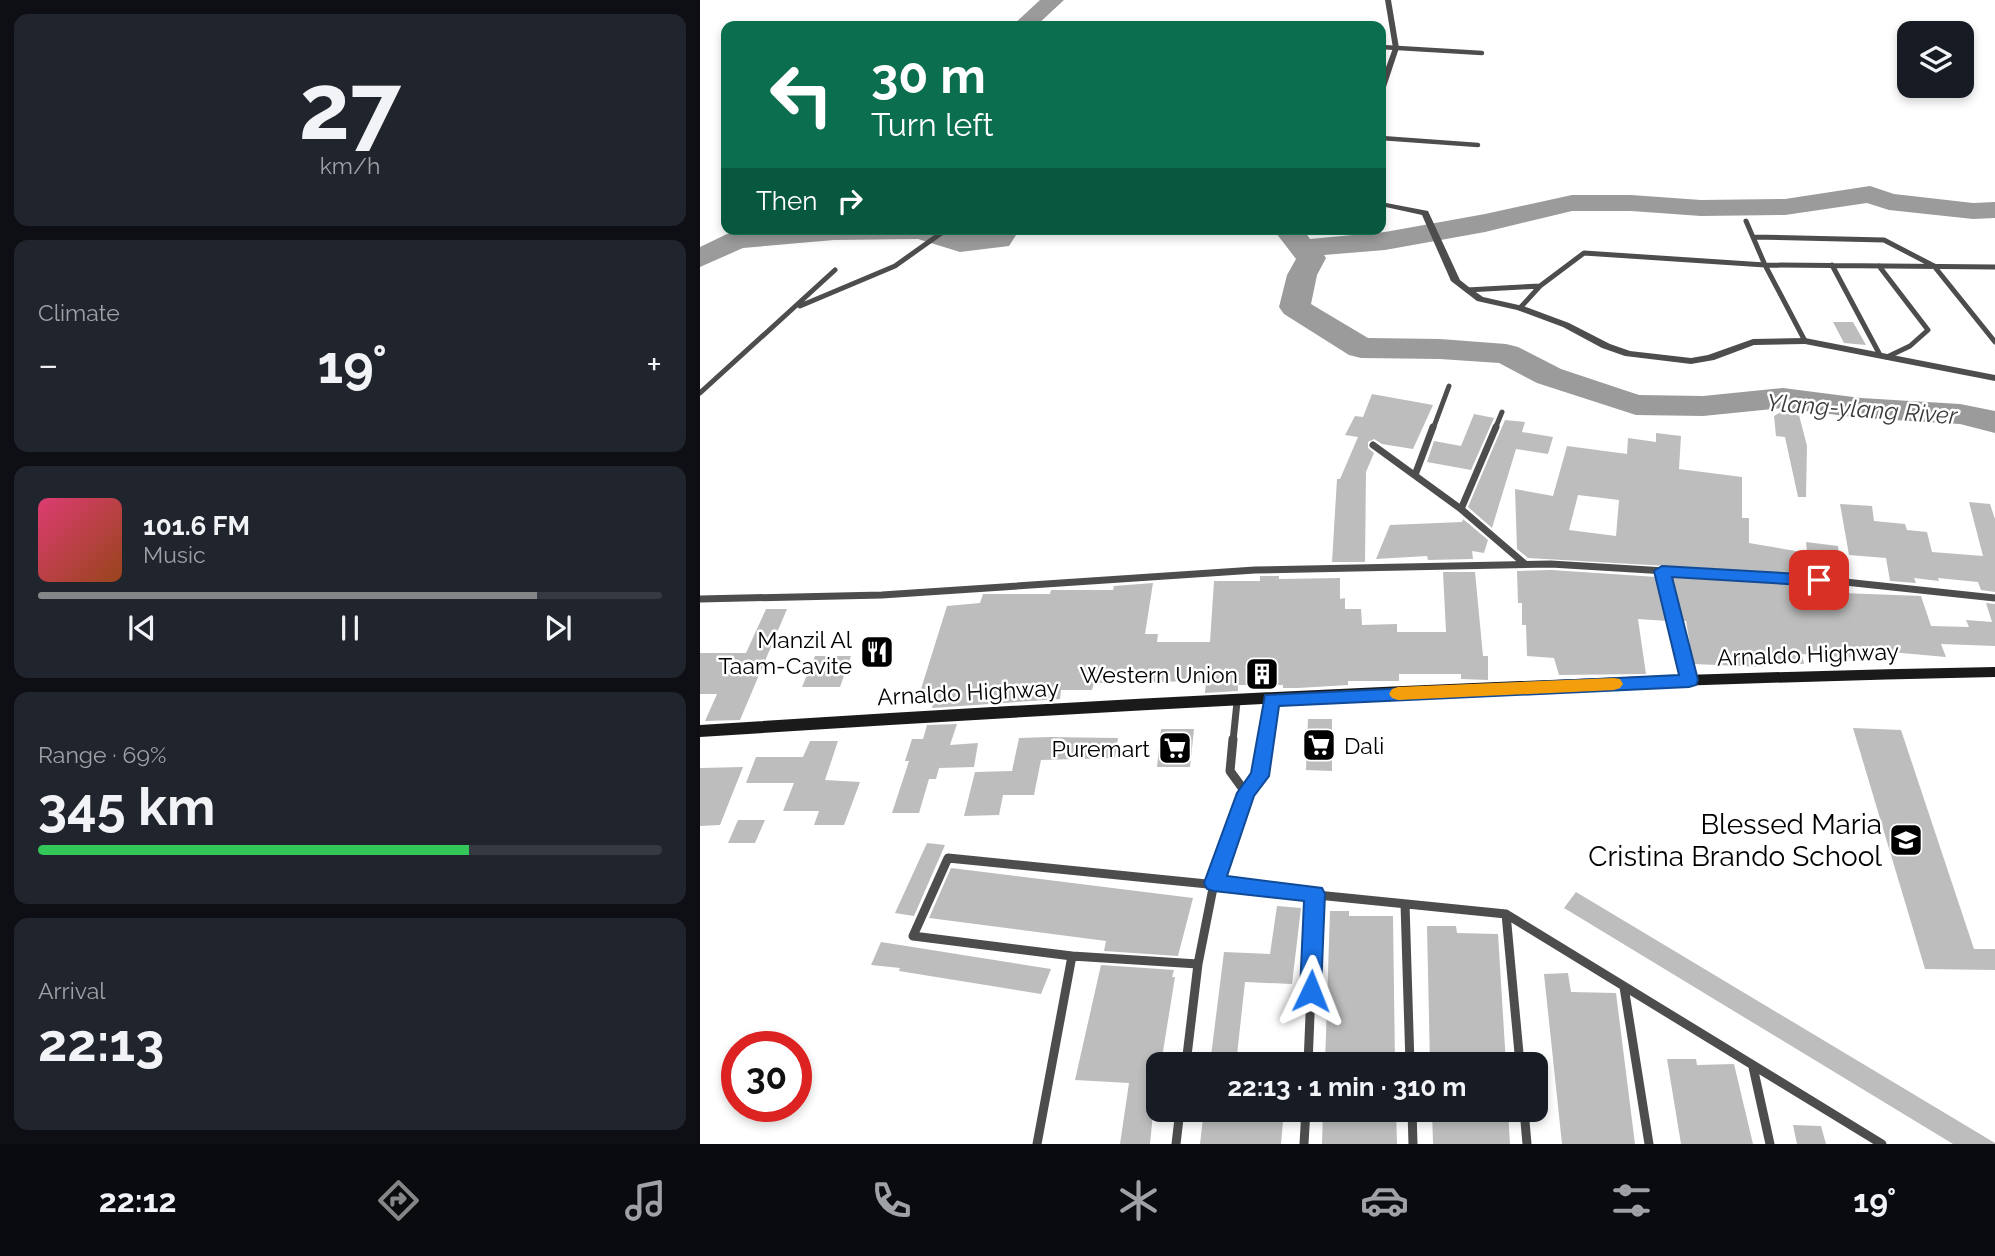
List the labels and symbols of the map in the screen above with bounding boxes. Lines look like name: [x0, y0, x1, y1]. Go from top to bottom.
water label: Ylang-ylang River: [1766, 388, 1959, 430]
pin: [1789, 550, 1849, 610]
place label: Manzil Al Taam-Cavite: [718, 626, 853, 679]
restaurant icon: Manzil Al Taam-Cavite: [858, 633, 896, 671]
street label: Arnaldo Highway: [1717, 637, 1899, 671]
building icon: Western Union: [1243, 655, 1281, 693]
place label: Western Union: [1080, 661, 1238, 688]
street label: Arnaldo Highway: [876, 674, 1060, 710]
supermarket icon: Dali: [1300, 726, 1338, 764]
supermarket icon: Puremart: [1156, 729, 1194, 767]
place label: Dali: [1344, 732, 1384, 759]
place label: Puremart: [1051, 735, 1150, 762]
place label: Blessed Maria Cristina Brando School: [1588, 808, 1882, 873]
school or university icon: Blessed Maria Cristina Brando School: [1887, 821, 1925, 859]
position arrow: [1274, 954, 1348, 1028]
speed limit sign: 30: [721, 1031, 812, 1122]

